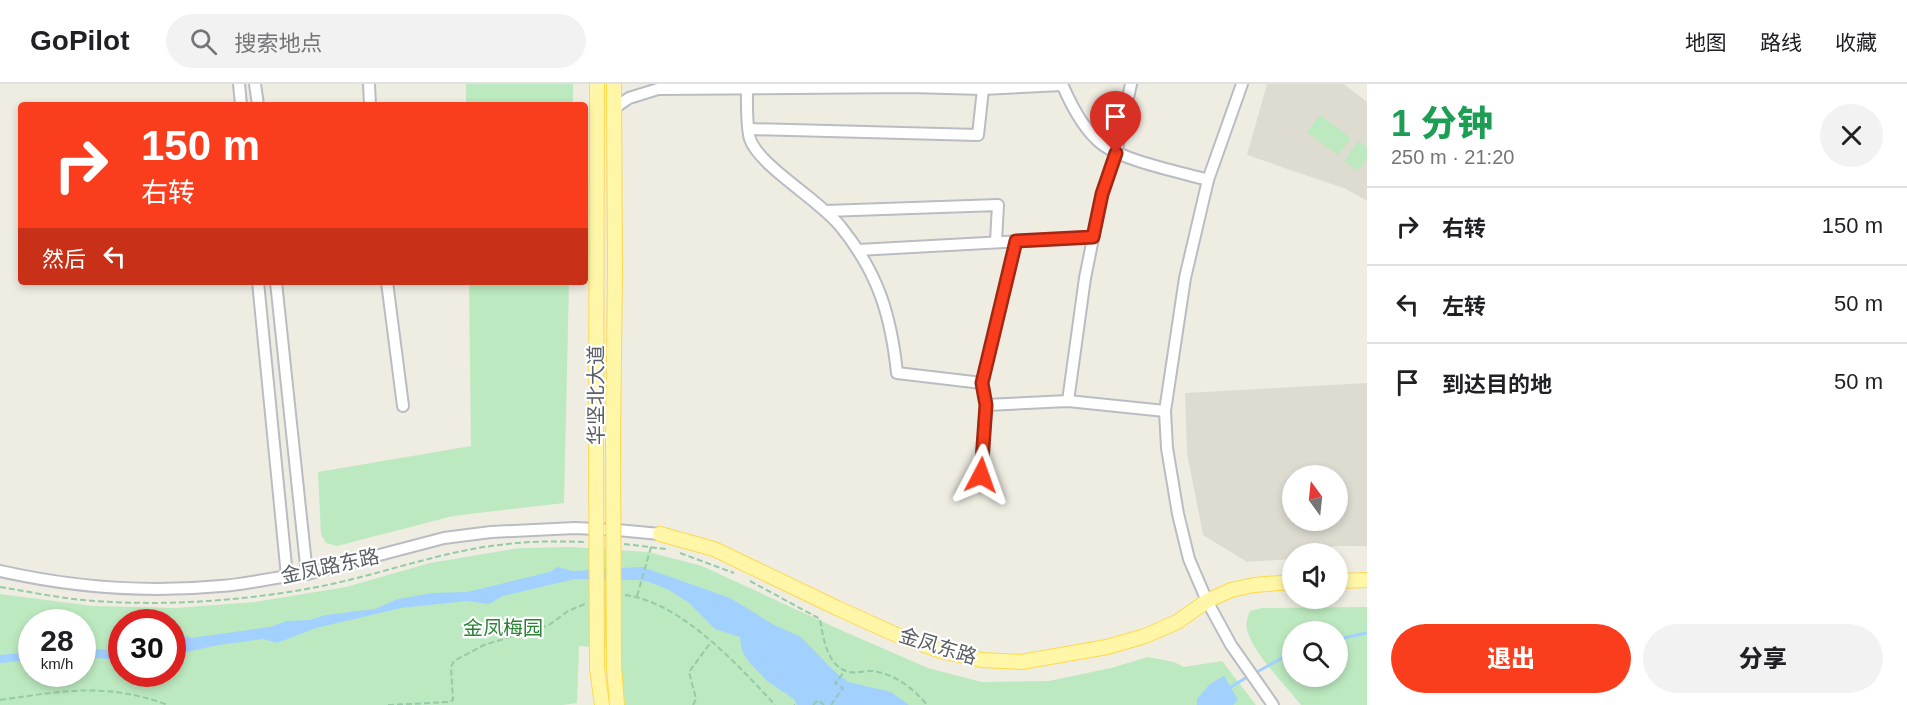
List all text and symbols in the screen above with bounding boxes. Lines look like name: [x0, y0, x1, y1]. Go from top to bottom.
search box: [166, 14, 586, 68]
text: GoPilot: [30, 25, 130, 56]
icon: search: [187, 25, 220, 58]
text: 搜索地点: [235, 31, 323, 56]
text: 地图: [1685, 31, 1727, 54]
text: 路线: [1760, 31, 1802, 54]
text: 收藏: [1835, 31, 1877, 54]
pin: [1090, 91, 1141, 153]
icon: arrive: [1099, 100, 1132, 133]
text: 1 分钟: [1391, 103, 1493, 144]
button: close: [1820, 104, 1883, 167]
text: 150 m: [141, 122, 260, 169]
icon: right: [42, 126, 120, 204]
text: 250 m · 21:20: [1391, 146, 1514, 168]
text: 右转: [141, 178, 195, 208]
icon: right: [1391, 210, 1424, 243]
text: 150 m: [1822, 213, 1883, 238]
text: 右转: [1442, 216, 1486, 241]
icon: left: [98, 240, 131, 273]
text: 然后: [42, 247, 86, 272]
icon: left: [1391, 288, 1424, 321]
text: 50 m: [1834, 291, 1883, 316]
text: 左转: [1442, 294, 1486, 319]
street label: 华坚北大道: [585, 345, 607, 445]
icon: arrive: [1391, 366, 1424, 399]
text: 50 m: [1834, 369, 1883, 394]
text: 到达目的地: [1442, 372, 1552, 397]
position arrow: [949, 443, 1013, 507]
north arrow: [1282, 465, 1348, 531]
map controls: [1282, 465, 1348, 687]
button: sound: [1282, 543, 1348, 609]
street label: 金凤路东路: [279, 545, 381, 587]
speed limit sign: 30: [108, 609, 186, 687]
park label: 金凤梅园: [463, 617, 543, 639]
button: search: [1282, 621, 1348, 687]
text: 28: [40, 624, 74, 657]
street label: 金凤东路: [897, 624, 979, 668]
button: 退出: [1391, 624, 1631, 693]
button: 分享: [1643, 624, 1883, 693]
text: km/h: [41, 655, 73, 672]

